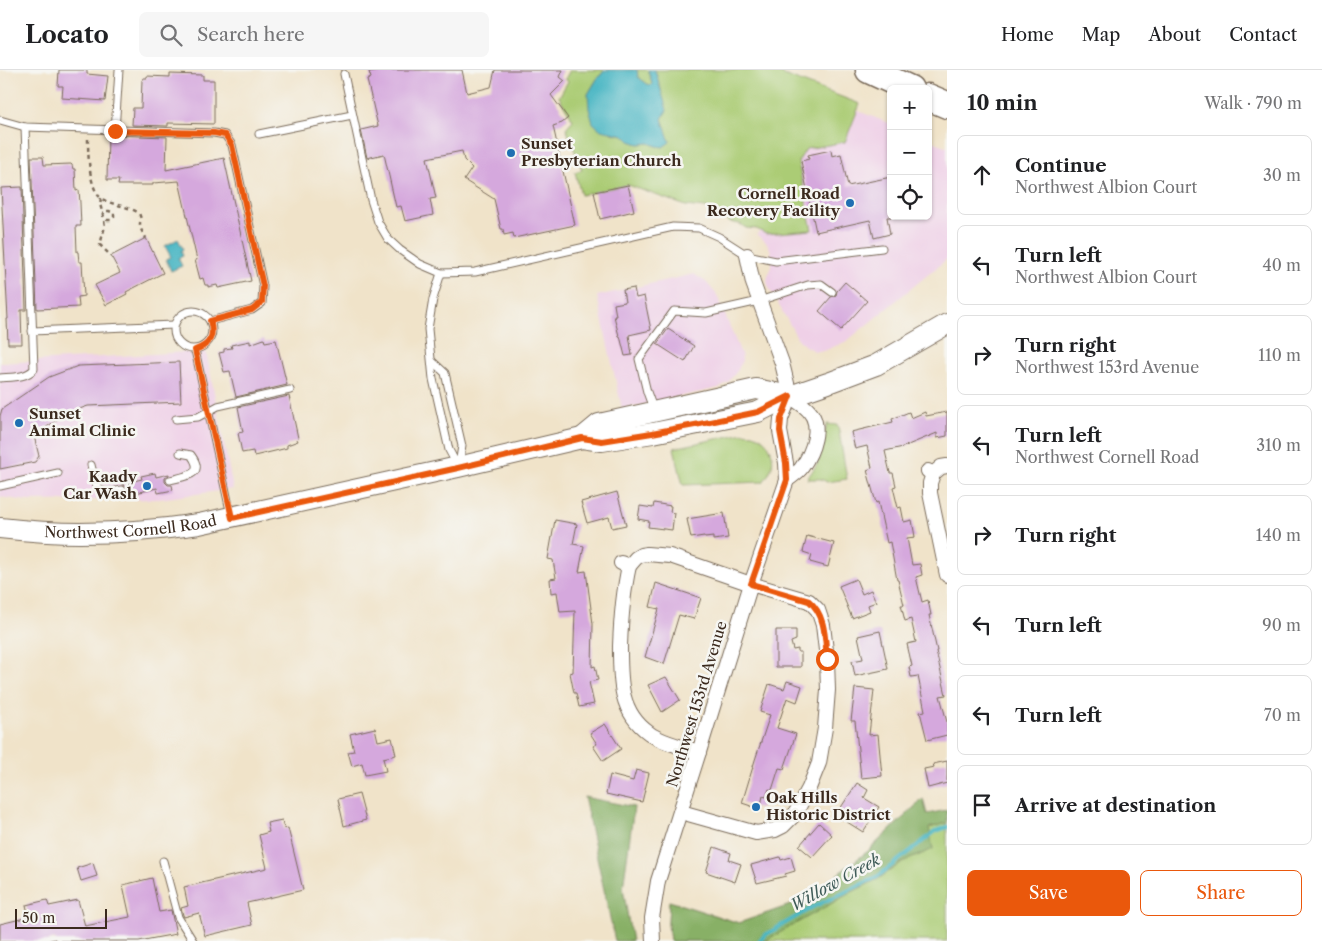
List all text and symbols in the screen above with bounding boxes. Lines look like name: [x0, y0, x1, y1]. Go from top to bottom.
search box: [139, 12, 489, 57]
text: Locato: [25, 20, 109, 49]
icon: search: [157, 21, 185, 49]
text: Search here: [197, 23, 305, 46]
text: Home: [1001, 24, 1054, 46]
text: Map: [1082, 24, 1120, 46]
text: About: [1148, 24, 1201, 46]
text: Contact: [1229, 24, 1297, 46]
map controls: [887, 85, 932, 220]
button: +: [887, 85, 932, 130]
text: 10 min: [967, 90, 1038, 115]
text: Walk · 790 m: [1204, 93, 1302, 113]
route end: [104, 120, 127, 143]
button: −: [887, 130, 932, 175]
place label: Sunset Presbyterian Church: [521, 134, 682, 170]
marker: Sunset Presbyterian Church: [505, 147, 517, 159]
text: Continue: [1015, 154, 1107, 177]
icon: ahead: [968, 161, 996, 189]
text: 30 m: [1263, 165, 1301, 185]
button: locate: [887, 175, 932, 220]
text: Northwest Albion Court: [1015, 177, 1197, 197]
place label: Cornell Road Recovery Facility: [707, 184, 841, 220]
marker: Cornell Road Recovery Facility: [844, 197, 856, 209]
text: Turn left: [1015, 244, 1102, 267]
icon: left: [968, 251, 996, 279]
text: 40 m: [1262, 255, 1301, 275]
text: Northwest Albion Court: [1015, 267, 1197, 287]
text: Turn right: [1015, 334, 1116, 357]
icon: right: [968, 341, 996, 369]
text: 110 m: [1258, 345, 1301, 365]
text: Northwest 153rd Avenue: [1015, 357, 1199, 377]
place label: Sunset Animal Clinic: [28, 404, 136, 440]
marker: Sunset Animal Clinic: [13, 417, 25, 429]
text: Turn left: [1015, 424, 1102, 447]
icon: left: [968, 431, 996, 459]
text: 310 m: [1256, 435, 1301, 455]
text: Northwest Cornell Road: [1015, 447, 1199, 467]
place label: Kaady Car Wash: [63, 467, 138, 503]
marker: Kaady Car Wash: [141, 480, 153, 492]
street label: Northwest Cornell Road: [44, 510, 218, 542]
icon: right: [968, 521, 996, 549]
text: Turn right: [1015, 524, 1116, 547]
text: 140 m: [1256, 525, 1301, 545]
icon: left: [968, 611, 996, 639]
text: Turn left: [1015, 614, 1102, 637]
text: 90 m: [1262, 615, 1301, 635]
street label: Northwest 153rd Avenue: [662, 619, 731, 789]
route start: [816, 648, 839, 671]
icon: left: [968, 701, 996, 729]
text: Turn left: [1015, 704, 1102, 727]
text: 70 m: [1264, 705, 1301, 725]
place label: Oak Hills Historic District: [766, 788, 890, 824]
icon: arrive: [968, 791, 996, 819]
text: Arrive at destination: [1015, 794, 1216, 817]
marker: Oak Hills Historic District: [750, 801, 762, 813]
water label: Willow Creek: [787, 849, 884, 915]
button: Save: [967, 870, 1130, 916]
button: Share: [1140, 870, 1302, 916]
scale bar: [15, 906, 108, 929]
text: 50 m: [22, 909, 55, 927]

